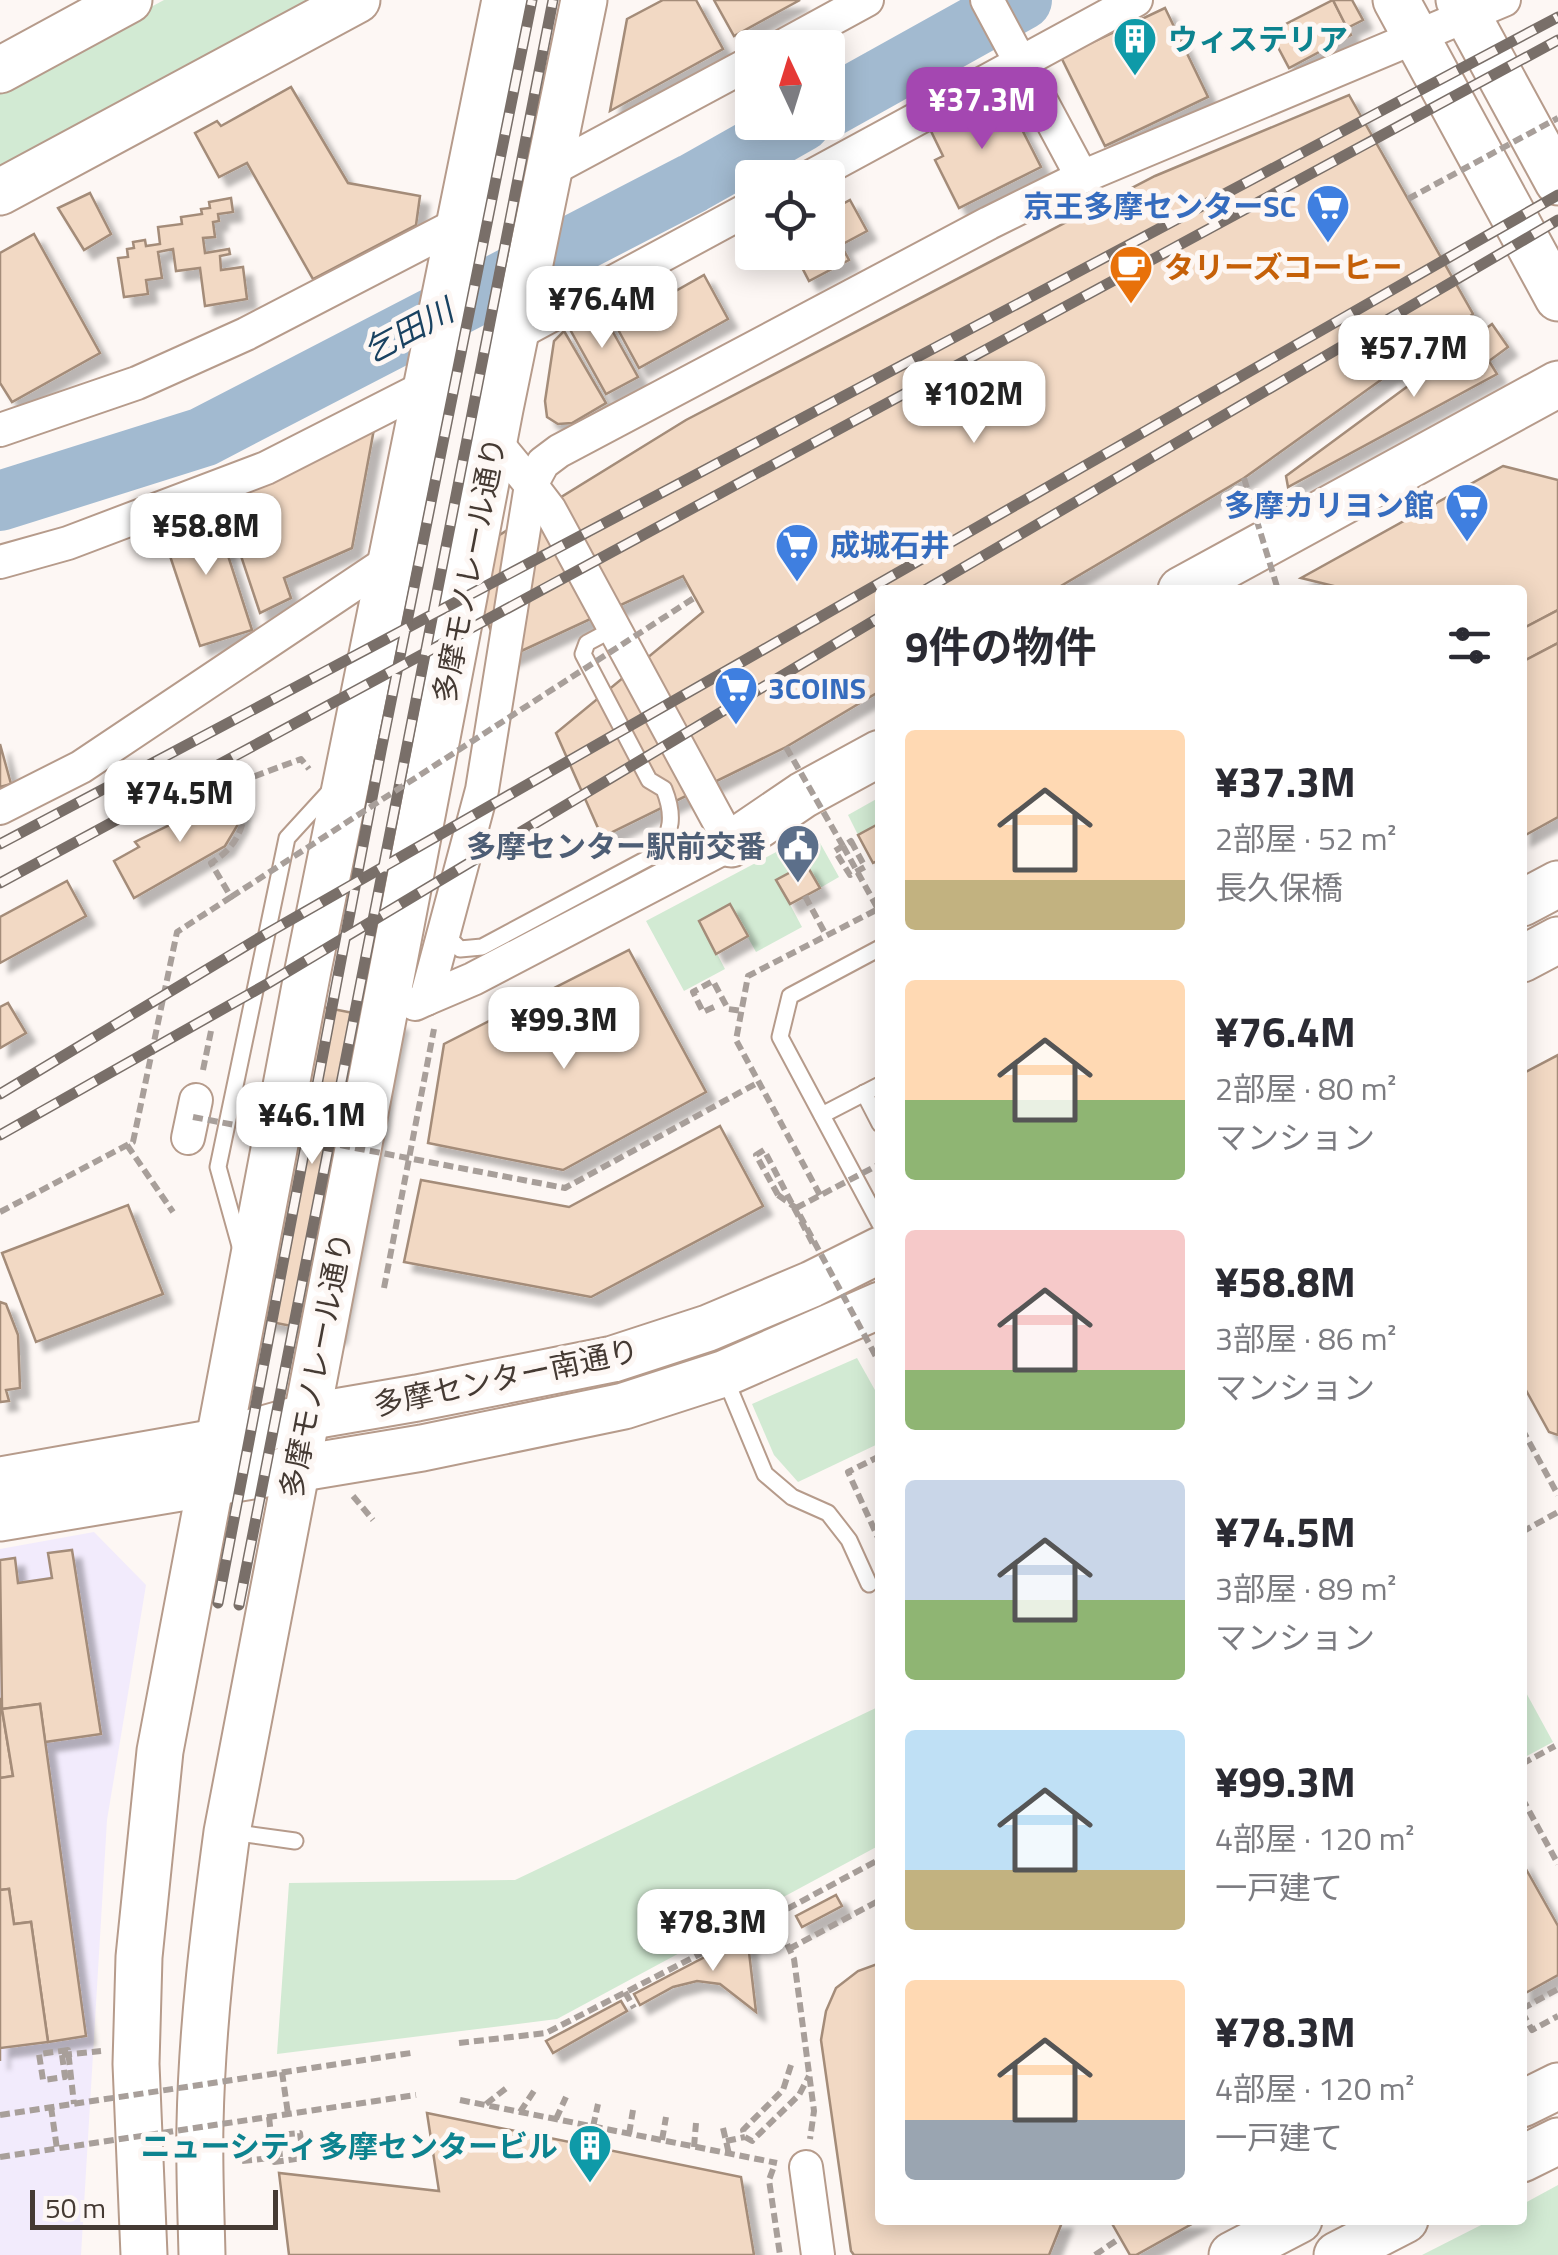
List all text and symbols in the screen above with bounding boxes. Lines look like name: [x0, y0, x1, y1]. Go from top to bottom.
building icon: ウィステリア: [1112, 16, 1158, 77]
place label: ウィステリア: [1168, 16, 1348, 62]
north arrow: [735, 30, 845, 140]
map controls: [735, 30, 845, 270]
pin: ¥37.3M: [901, 67, 1063, 152]
text: ¥37.3M: [928, 75, 1036, 123]
button: locate: [735, 160, 845, 270]
place label: 京王多摩センターSC: [1023, 183, 1296, 229]
supermarket icon: 京王多摩センターSC: [1305, 183, 1351, 244]
cafe icon: タリーズコーヒー: [1108, 244, 1154, 305]
place label: タリーズコーヒー: [1164, 244, 1403, 290]
pin: ¥76.4M: [521, 266, 683, 351]
text: ¥76.4M: [548, 274, 656, 322]
water label: 乞田川: [354, 285, 464, 374]
pin: ¥57.7M: [1333, 315, 1495, 400]
text: ¥57.7M: [1360, 323, 1468, 371]
pin: ¥102M: [904, 361, 1044, 446]
text: ¥102M: [924, 369, 1024, 417]
street label: 多摩モノレール通り: [421, 433, 517, 707]
place label: 多摩カリヨン館: [1224, 482, 1434, 528]
supermarket icon: 多摩カリヨン館: [1444, 482, 1490, 543]
pin: ¥58.8M: [125, 493, 287, 578]
text: ¥58.8M: [152, 501, 260, 549]
supermarket icon: 成城石井: [774, 522, 820, 583]
place label: 成城石井: [830, 522, 950, 568]
text: 9件の物件: [905, 614, 1097, 678]
icon: filters: [1442, 618, 1497, 673]
supermarket icon: 3COINS: [713, 665, 759, 726]
place label: 3COINS: [768, 665, 866, 711]
text: ¥37.3M: [1215, 749, 1356, 813]
pin: ¥74.5M: [99, 760, 261, 845]
text: ¥74.5M: [126, 768, 234, 816]
icon: home: [985, 770, 1105, 890]
text: 2部屋 · 52 m²: [1215, 814, 1397, 862]
place label: 多摩センター駅前交番: [466, 823, 766, 869]
public building icon: 多摩センター駅前交番: [775, 823, 821, 884]
text: 長久保橋: [1215, 863, 1343, 911]
pin: ¥99.3M: [483, 987, 645, 1072]
text: ¥99.3M: [510, 995, 618, 1043]
text: ¥76.4M: [1215, 999, 1356, 1063]
icon: home: [985, 1020, 1105, 1140]
text: 2部屋 · 80 m²: [1215, 1064, 1397, 1112]
pin: ¥46.1M: [231, 1082, 393, 1167]
text: ¥46.1M: [258, 1090, 366, 1138]
text: マンション: [1215, 1113, 1375, 1161]
street label: 多摩モノレール通り: [268, 1228, 364, 1502]
text: ¥58.8M: [1215, 1249, 1356, 1313]
icon: home: [985, 1270, 1105, 1390]
text: 3部屋 · 86 m²: [1215, 1314, 1397, 1362]
street label: 多摩センター南通り: [369, 1326, 643, 1428]
text: マンション: [1215, 1363, 1375, 1411]
text: ¥74.5M: [1215, 1499, 1356, 1563]
icon: home: [985, 1520, 1105, 1640]
text: 3部屋 · 89 m²: [1215, 1564, 1397, 1612]
text: マンション: [1215, 1613, 1375, 1661]
text: ¥99.3M: [1215, 1749, 1356, 1813]
icon: home: [985, 1770, 1105, 1890]
text: 4部屋 · 120 m²: [1215, 1814, 1414, 1862]
text: 一戸建て: [1215, 1863, 1343, 1911]
pin: ¥78.3M: [632, 1889, 794, 1974]
text: ¥78.3M: [659, 1897, 767, 1945]
text: ¥78.3M: [1215, 1999, 1356, 2063]
icon: home: [985, 2020, 1105, 2140]
text: 4部屋 · 120 m²: [1215, 2064, 1414, 2112]
text: 一戸建て: [1215, 2113, 1343, 2161]
place label: ニューシティ多摩センタービル: [140, 2123, 558, 2169]
building icon: ニューシティ多摩センタービル: [567, 2123, 613, 2184]
scale bar: [30, 2185, 278, 2230]
text: 50 m: [45, 2186, 106, 2229]

